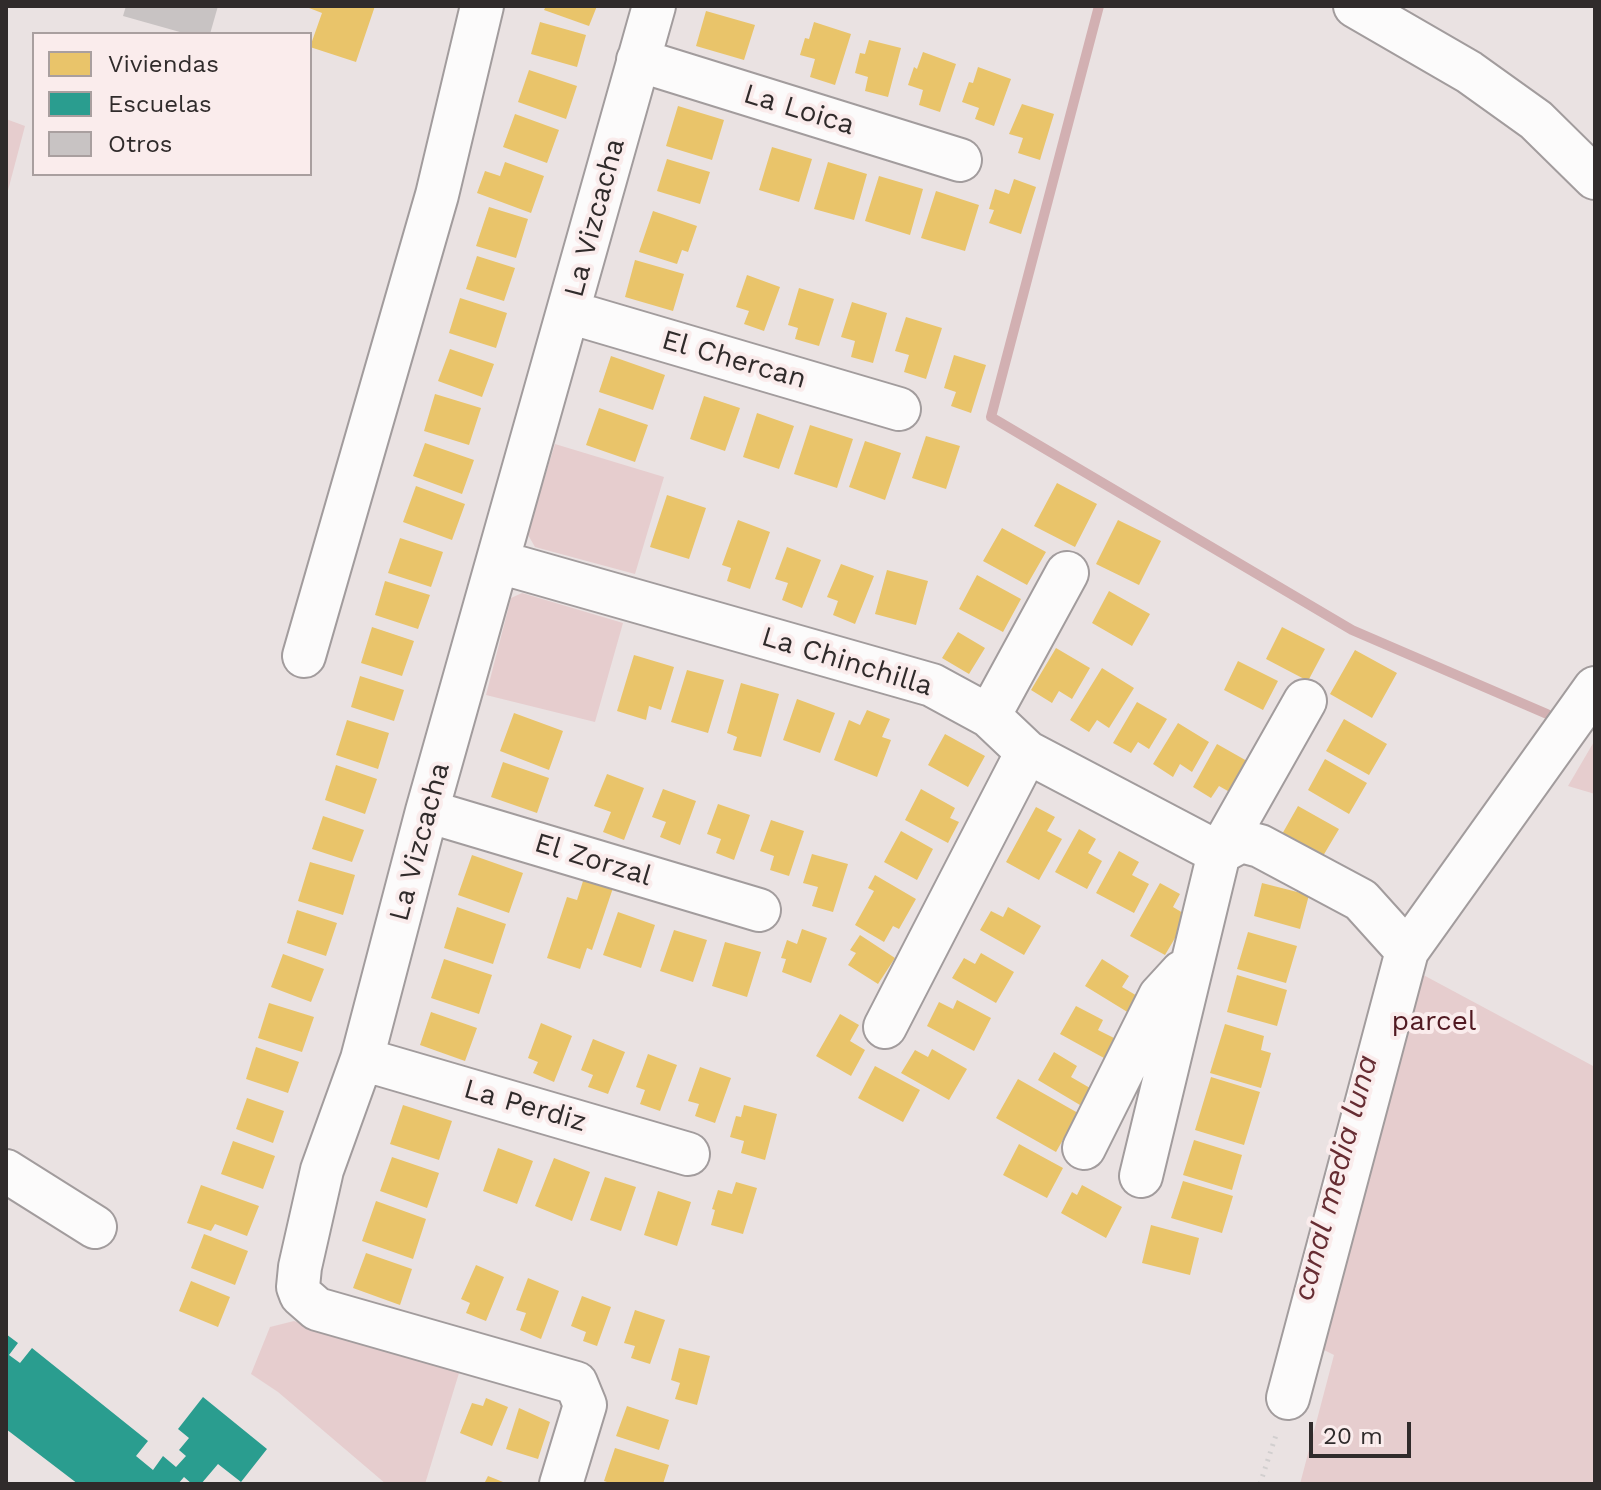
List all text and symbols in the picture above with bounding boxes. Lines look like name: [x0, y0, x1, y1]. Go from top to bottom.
legend: [32, 32, 312, 176]
text: Viviendas: [108, 50, 219, 78]
street label: La Loica: [739, 77, 859, 143]
text: Escuelas: [108, 90, 212, 118]
text: Otros: [108, 130, 172, 158]
street label: La Vizcacha: [558, 135, 632, 301]
street label: El Chercan: [658, 323, 810, 397]
street label: La Chinchilla: [758, 620, 936, 704]
street label: La Vizcacha: [383, 759, 457, 925]
street label: El Zorzal: [530, 826, 656, 894]
park label: parcel: [1392, 1005, 1476, 1039]
water label: canal media luna: [1286, 1051, 1386, 1305]
street label: La Perdiz: [460, 1072, 590, 1140]
scale bar: [1313, 1406, 1415, 1456]
text: 20 m: [1323, 1422, 1383, 1450]

